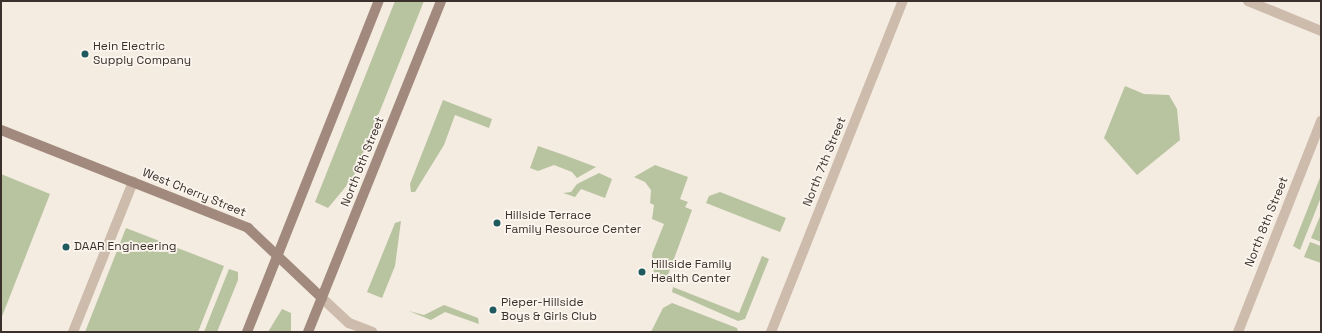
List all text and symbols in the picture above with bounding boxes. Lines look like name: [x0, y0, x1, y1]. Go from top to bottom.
place label: Hein Electric Supply Company: [93, 40, 191, 68]
marker: Hein Electric Supply Company: [80, 49, 90, 59]
street label: North 6th Street: [338, 115, 388, 209]
street label: North 7th Street: [800, 115, 850, 209]
street label: West Cherry Street: [140, 166, 248, 220]
street label: North 8th Street: [1242, 175, 1292, 269]
place label: Hillside Terrace Family Resource Center: [505, 209, 641, 237]
marker: Hillside Terrace Family Resource Center: [492, 218, 502, 228]
place label: DAAR Engineering: [74, 240, 176, 254]
marker: DAAR Engineering: [61, 242, 71, 252]
place label: Hillside Family Health Center: [651, 258, 732, 286]
marker: Hillside Family Health Center: [636, 266, 648, 278]
place label: Pieper-Hillside Boys & Girls Club: [501, 296, 597, 324]
marker: Pieper-Hillside Boys & Girls Club: [488, 305, 498, 315]

